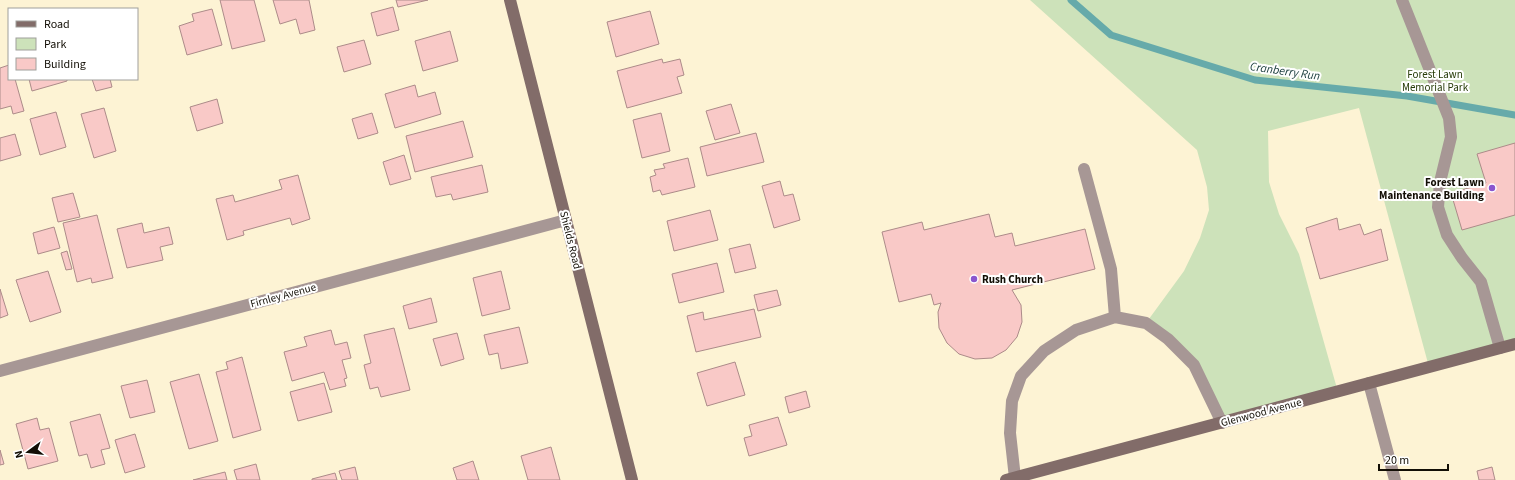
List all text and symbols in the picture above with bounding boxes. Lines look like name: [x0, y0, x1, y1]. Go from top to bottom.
legend: [8, 8, 138, 80]
text: Road: [44, 16, 70, 33]
text: Park: [44, 36, 66, 53]
text: Building: [44, 56, 86, 73]
water label: Cranberry Run: [1249, 58, 1321, 85]
park label: Forest Lawn Memorial Park: [1402, 67, 1469, 95]
place label: Forest Lawn Maintenance Building: [1379, 175, 1484, 203]
marker: Forest Lawn Maintenance Building: [1487, 183, 1497, 193]
street label: Shields Road: [556, 210, 585, 271]
place label: Rush Church: [982, 272, 1043, 287]
marker: Rush Church: [969, 274, 979, 284]
street label: Firnley Avenue: [249, 279, 318, 311]
street label: Glenwood Avenue: [1219, 394, 1304, 430]
north arrow: [8, 432, 48, 472]
scale bar: [1379, 446, 1448, 472]
text: N: [11, 449, 27, 460]
text: 20 m: [1385, 452, 1409, 469]

